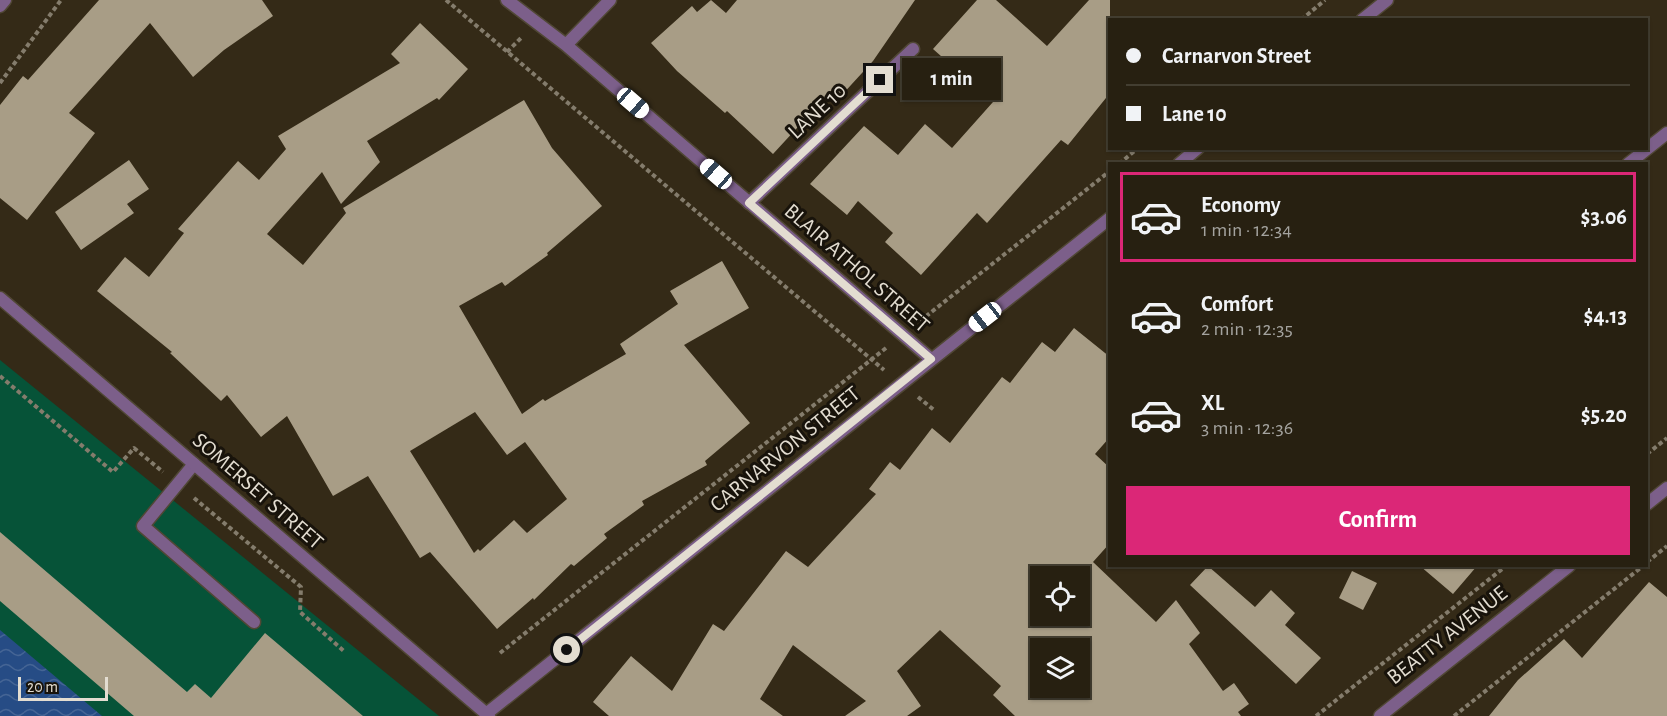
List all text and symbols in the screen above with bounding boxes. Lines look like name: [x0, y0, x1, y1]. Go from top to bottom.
text: Carnarvon Street: [1162, 45, 1311, 67]
callout: 1 min: [901, 59, 1000, 101]
route end: [866, 66, 893, 93]
text: 1 min: [930, 69, 973, 89]
street label: LANE 10: [784, 79, 850, 143]
car: [614, 84, 652, 122]
text: Lane 10: [1162, 103, 1227, 125]
car: [697, 155, 735, 193]
icon: car: [1129, 190, 1183, 244]
text: Economy: [1201, 194, 1281, 216]
street label: BLAIR ATHOL STREET: [780, 199, 934, 337]
text: $3.06: [1580, 206, 1627, 228]
text: 1 min · 12:34: [1201, 220, 1292, 240]
icon: car: [1129, 289, 1183, 343]
text: Comfort: [1201, 293, 1273, 315]
car: [965, 299, 1005, 335]
text: $4.13: [1584, 305, 1627, 327]
text: 2 min · 12:35: [1201, 319, 1293, 339]
street label: CARNARVON STREET: [706, 382, 864, 516]
icon: car: [1129, 388, 1183, 442]
text: XL: [1201, 392, 1224, 414]
text: $5.20: [1581, 404, 1627, 426]
text: 3 min · 12:36: [1201, 418, 1293, 438]
street label: SOMERSET STREET: [189, 429, 328, 554]
button: Confirm: [1126, 486, 1630, 555]
map controls: [1030, 566, 1090, 698]
button: locate: [1030, 566, 1090, 626]
street label: BEATTY AVENUE: [1383, 581, 1511, 688]
route start: [553, 636, 580, 663]
button: layers: [1030, 638, 1090, 698]
scale bar: [18, 674, 108, 702]
text: 20 m: [27, 679, 58, 695]

